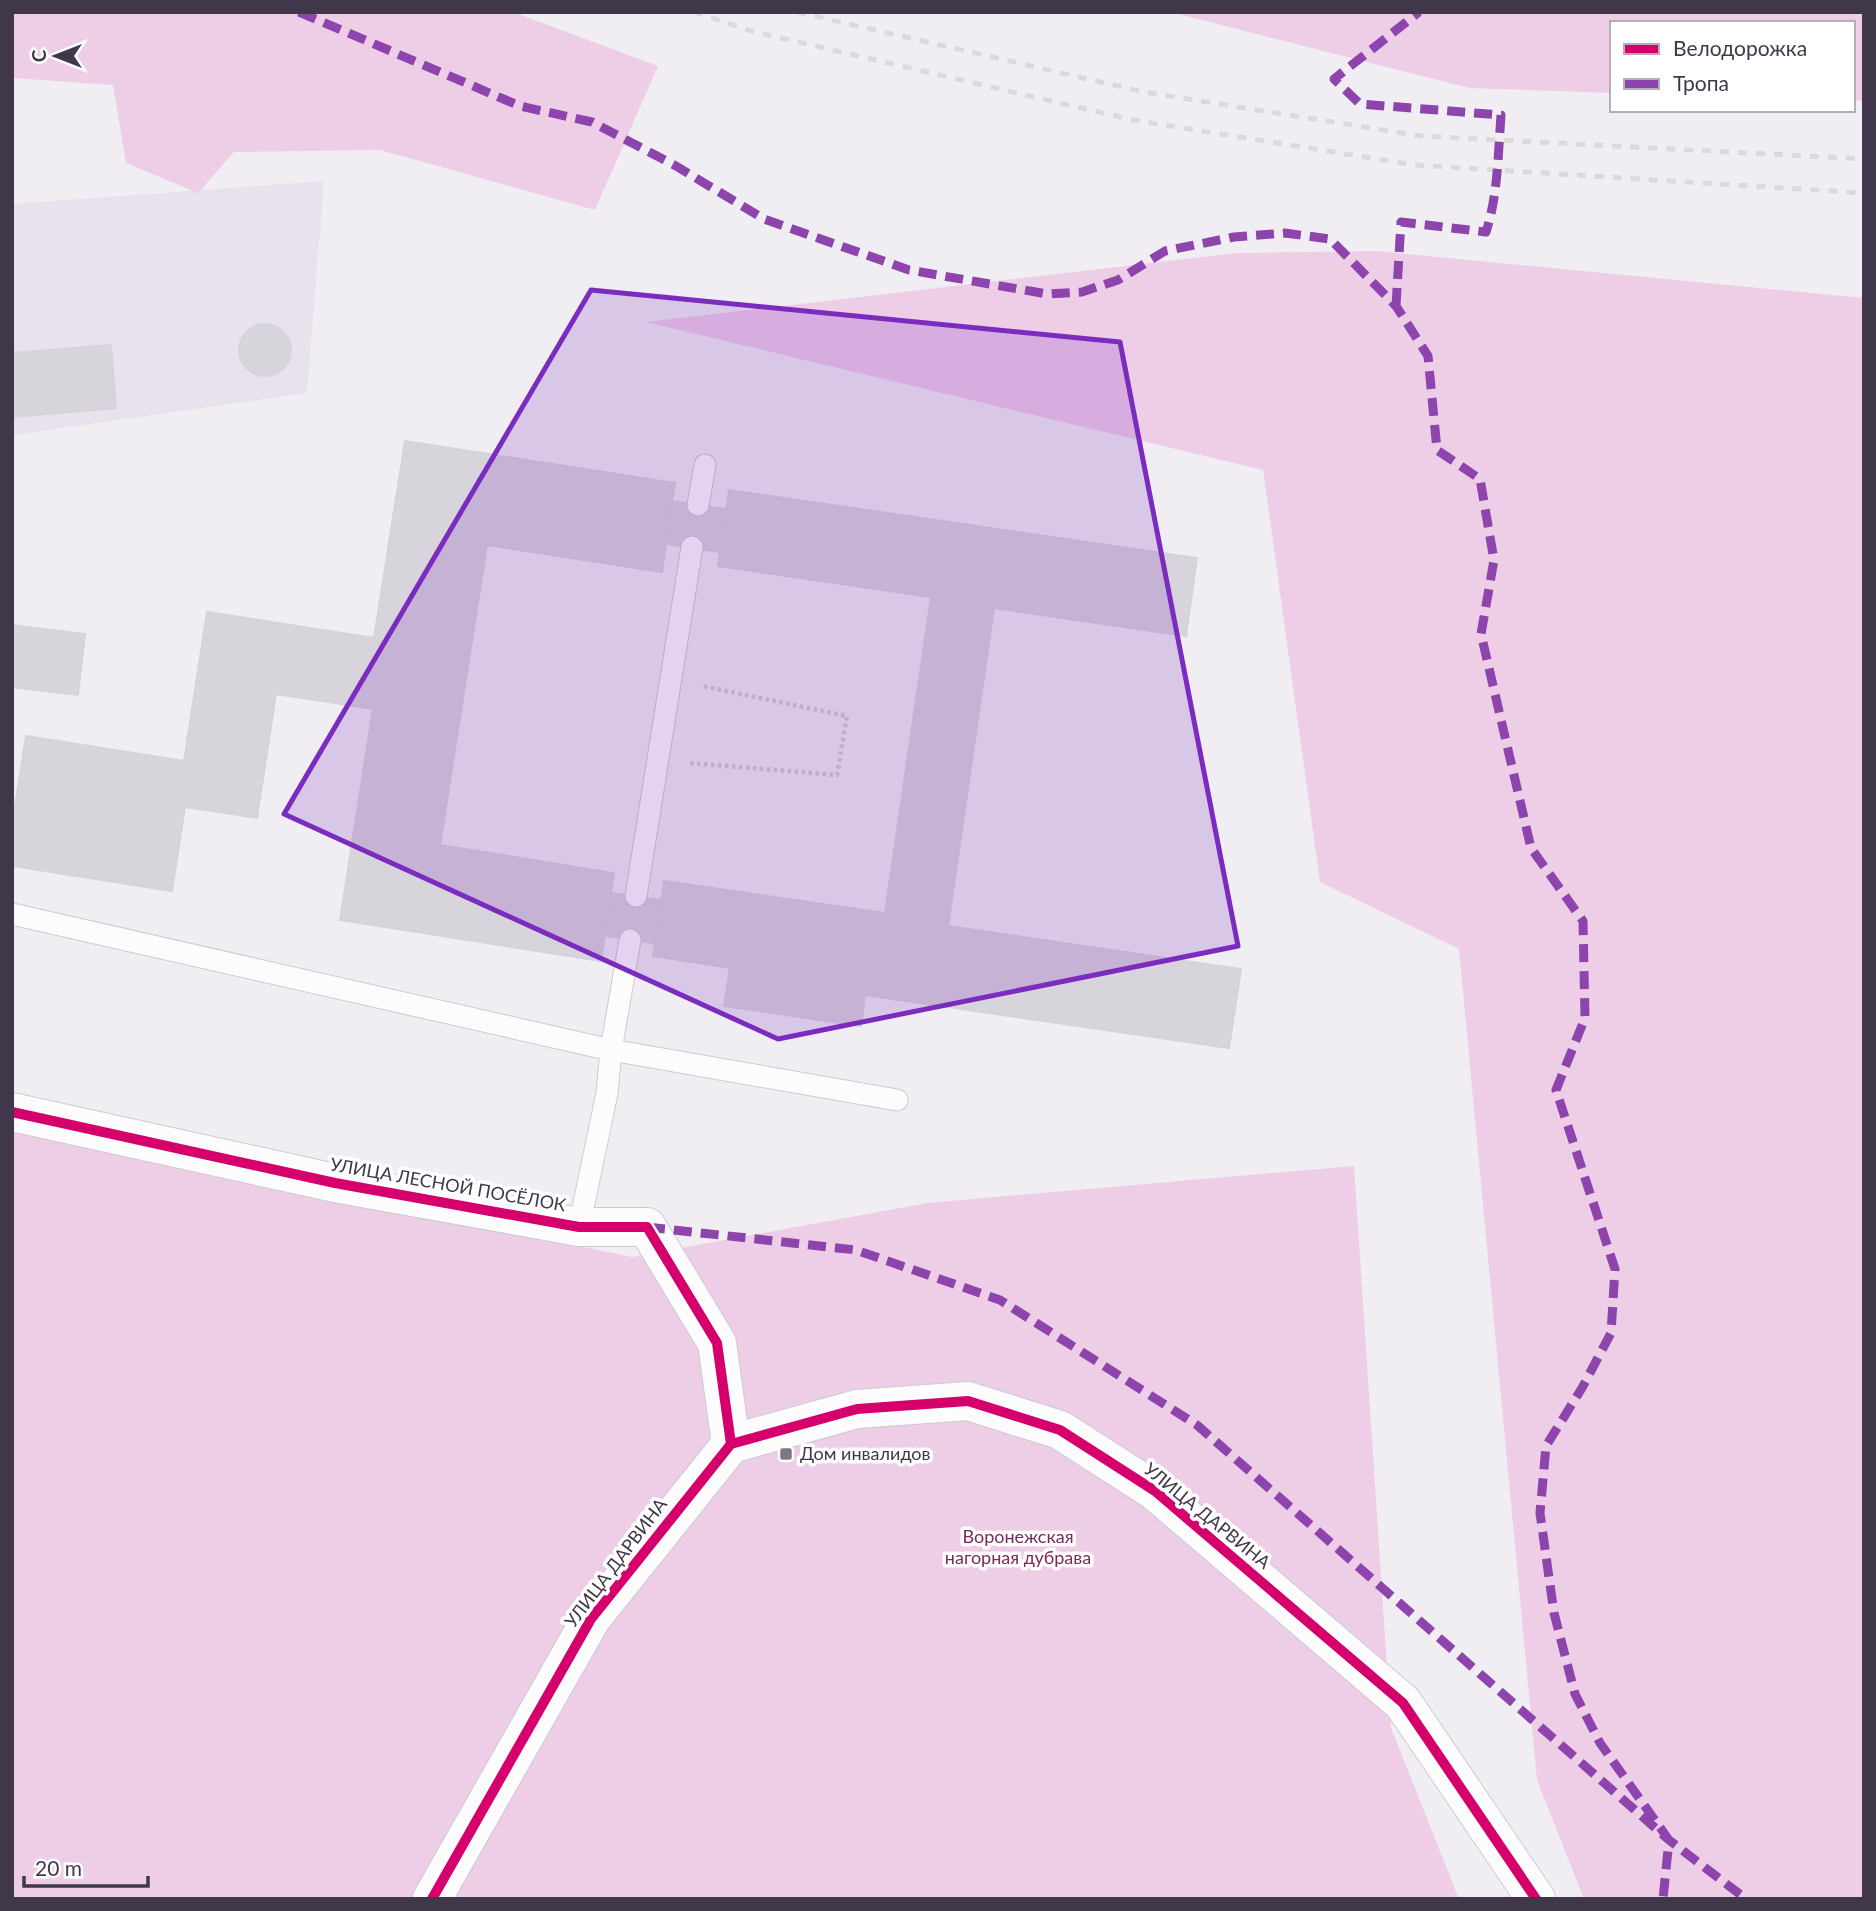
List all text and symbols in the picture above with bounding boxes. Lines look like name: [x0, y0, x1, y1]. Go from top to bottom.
north arrow: [21, 21, 91, 91]
legend: [1610, 21, 1855, 112]
text: Велодорожка: [1673, 35, 1807, 60]
text: С: [27, 49, 50, 62]
text: Тропа: [1673, 70, 1729, 95]
street label: УЛИЦА ЛЕСНОЙ ПОСЁЛОК: [329, 1152, 568, 1216]
place label: Дом инвалидов: [800, 1442, 931, 1464]
marker: Дом инвалидов: [778, 1446, 794, 1462]
street label: УЛИЦА ДАРВИНА: [1140, 1457, 1276, 1573]
street label: УЛИЦА ДАРВИНА: [559, 1493, 672, 1631]
park label: Воронежская нагорная дубрава: [945, 1525, 1091, 1568]
scale bar: [24, 1844, 149, 1888]
text: 20 m: [35, 1855, 82, 1880]

